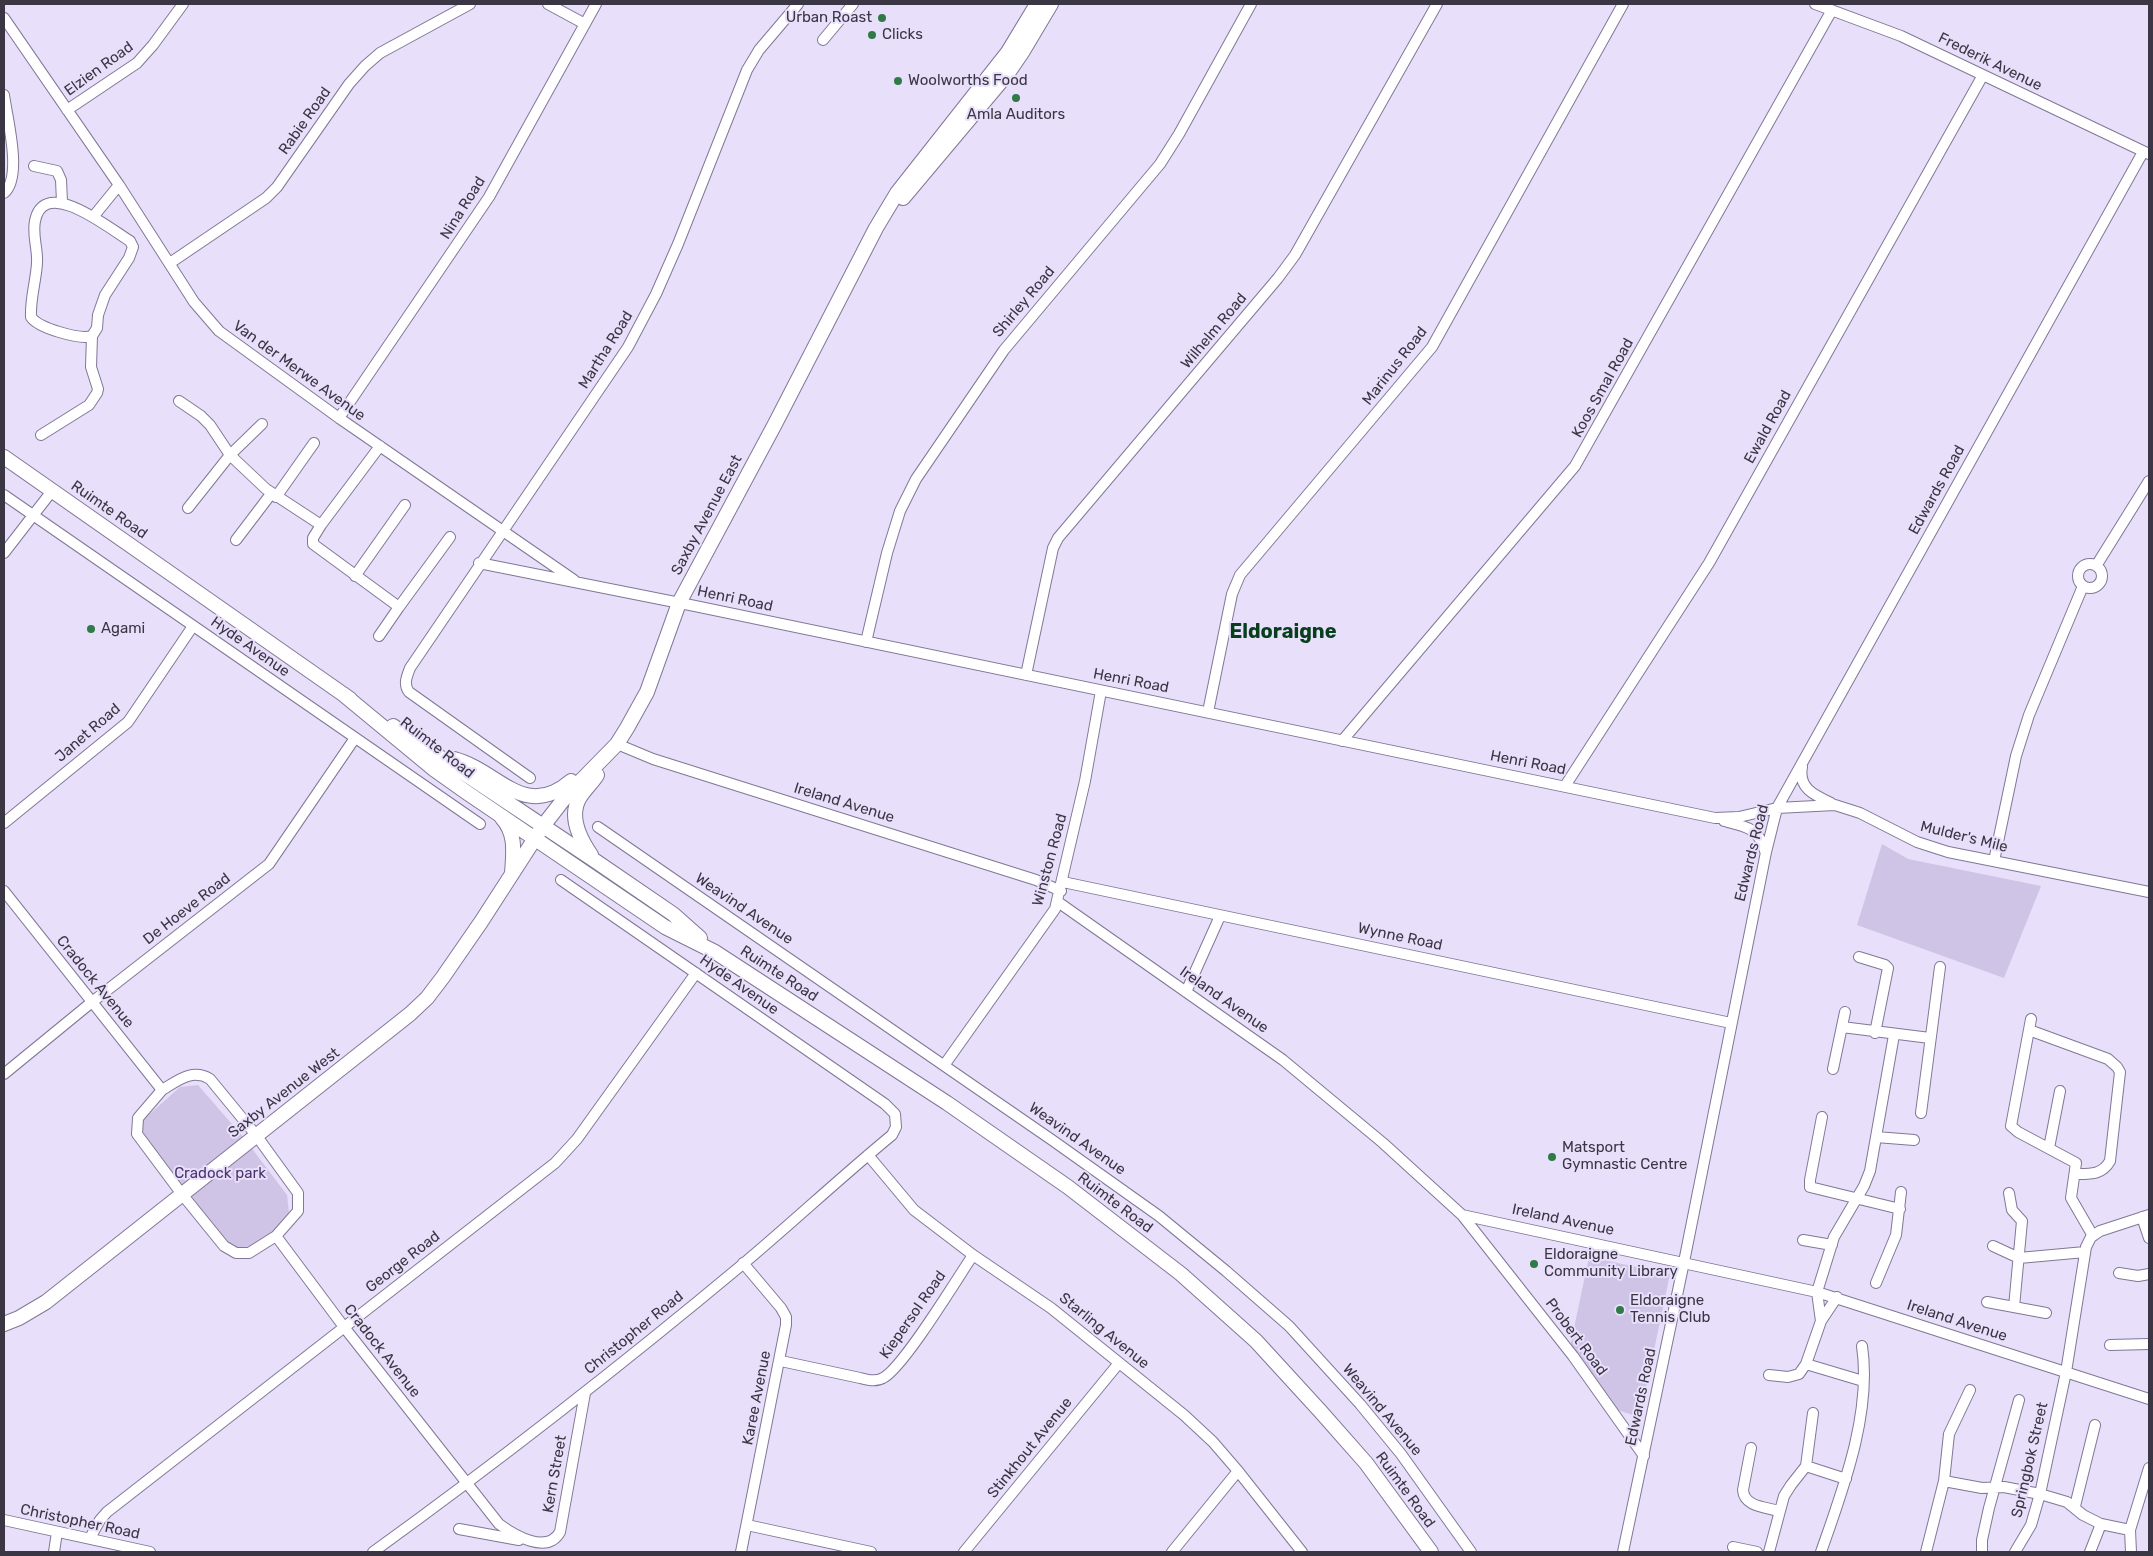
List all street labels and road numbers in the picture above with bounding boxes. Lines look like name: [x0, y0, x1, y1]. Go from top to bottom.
street label: Frederik Avenue: [1935, 29, 2045, 95]
street label: Elzien Road: [61, 38, 137, 100]
street label: Rabie Road: [275, 84, 335, 158]
street label: Nina Road: [437, 173, 489, 243]
street label: Shirley Road: [989, 263, 1059, 341]
street label: Wilhelm Road: [1177, 290, 1251, 372]
street label: Martha Road: [575, 308, 637, 392]
street label: Van der Merwe Avenue: [229, 317, 369, 425]
street label: Marinus Road: [1359, 323, 1431, 409]
street label: Koos Smal Road: [1568, 335, 1638, 441]
street label: Ewald Road: [1741, 387, 1795, 467]
street label: Edwards Road: [1905, 442, 1969, 538]
street label: Saxby Avenue East: [668, 452, 746, 578]
street label: Ruimte Road: [67, 477, 151, 543]
street label: Henri Road: [696, 582, 774, 616]
street label: Hyde Avenue: [207, 613, 293, 681]
street label: Henri Road: [1092, 665, 1170, 697]
street label: Janet Road: [52, 700, 124, 766]
street label: Ruimte Road: [396, 713, 478, 783]
street label: Henri Road: [1489, 747, 1567, 779]
street label: Ireland Avenue: [792, 779, 896, 827]
street label: Edwards Road: [1731, 803, 1773, 903]
street label: Winston Road: [1029, 812, 1071, 908]
street label: Mulder's Mile: [1918, 817, 2010, 857]
street label: De Hoeve Road: [140, 869, 234, 949]
street label: Weavind Avenue: [692, 870, 796, 948]
street label: Wynne Road: [1356, 919, 1444, 955]
street label: Cradock Avenue: [52, 932, 138, 1032]
street label: Ruimte Road: [737, 942, 821, 1006]
street label: Hyde Avenue: [696, 951, 782, 1019]
street label: Ireland Avenue: [1176, 963, 1272, 1037]
street label: Saxby Avenue West: [225, 1044, 343, 1142]
street label: Weavind Avenue: [1025, 1099, 1129, 1179]
street label: Ruimte Road: [1074, 1169, 1156, 1237]
street label: Ireland Avenue: [1510, 1200, 1616, 1240]
street label: George Road: [362, 1227, 444, 1297]
street label: Kiepersol Road: [876, 1268, 950, 1362]
street label: Christopher Road: [581, 1288, 687, 1378]
street label: Starling Avenue: [1055, 1289, 1153, 1373]
street label: Probert Road: [1541, 1295, 1611, 1379]
street label: Ireland Avenue: [1905, 1296, 2009, 1346]
street label: Cradock Avenue: [340, 1301, 424, 1401]
street label: Edwards Road: [1622, 1347, 1660, 1447]
street label: Karee Avenue: [739, 1349, 775, 1447]
street label: Weavind Avenue: [1338, 1360, 1426, 1460]
street label: Stinkhout Avenue: [984, 1394, 1076, 1502]
street label: Springbok Street: [2008, 1401, 2052, 1519]
street label: Kern Street: [539, 1434, 571, 1514]
street label: Ruimte Road: [1372, 1449, 1438, 1531]
street label: Christopher Road: [18, 1501, 142, 1543]

